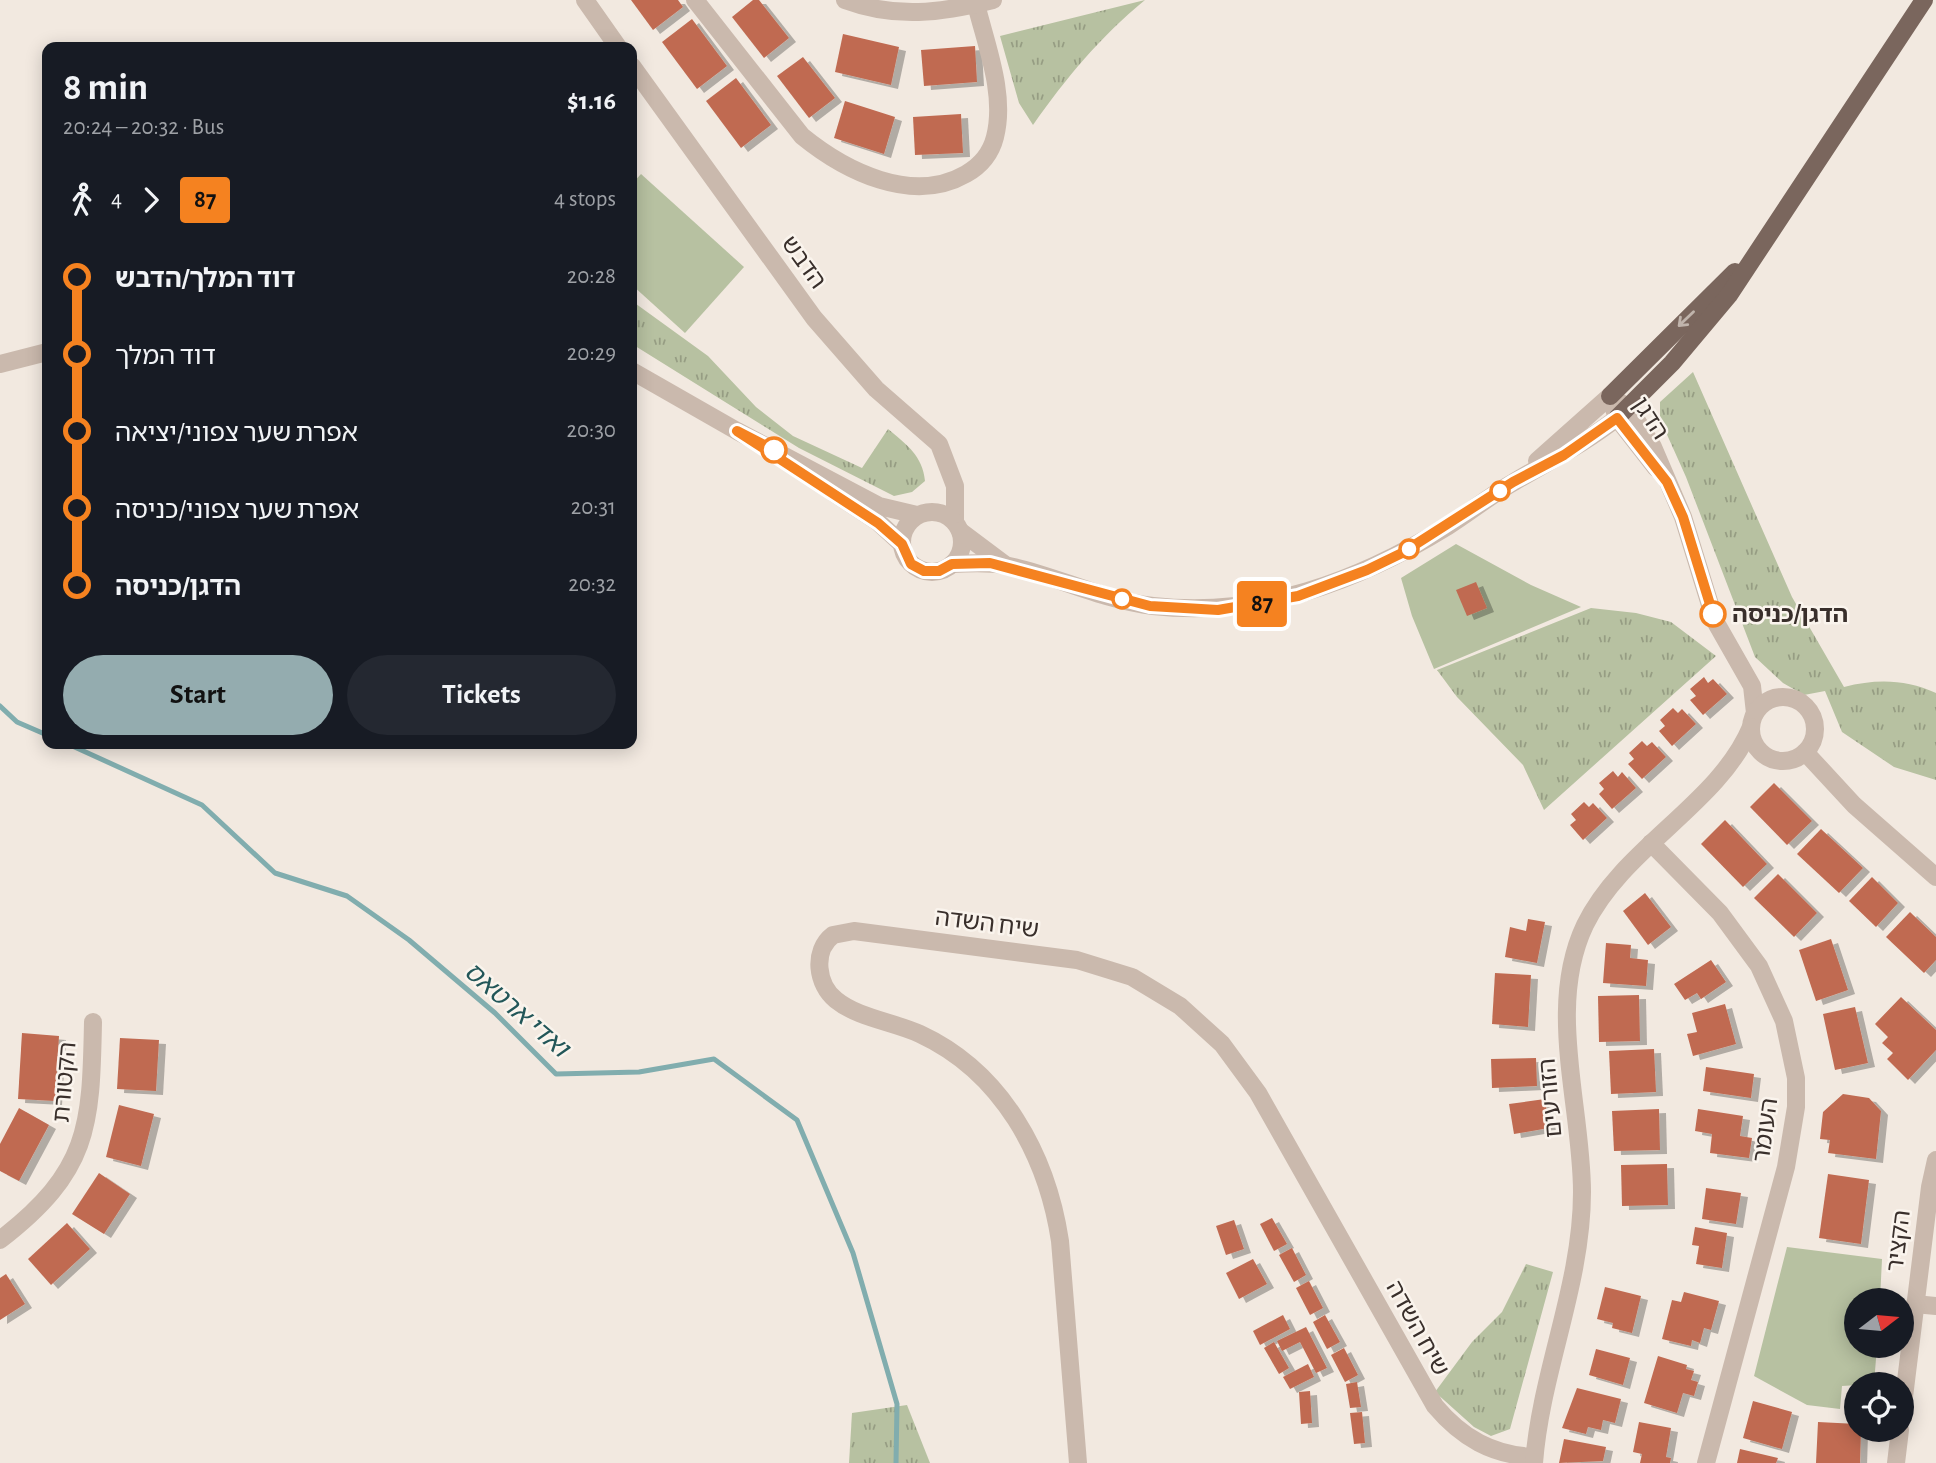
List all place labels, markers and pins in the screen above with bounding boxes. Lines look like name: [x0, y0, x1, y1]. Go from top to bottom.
unlabelled marker: [761, 437, 787, 463]
unlabelled marker: [1490, 481, 1510, 501]
unlabelled marker: [1399, 539, 1419, 559]
unlabelled marker: [1112, 589, 1132, 609]
marker: הדגן/כניסה: [1700, 601, 1726, 627]
place label: הדגן/כניסה: [1732, 603, 1848, 627]

